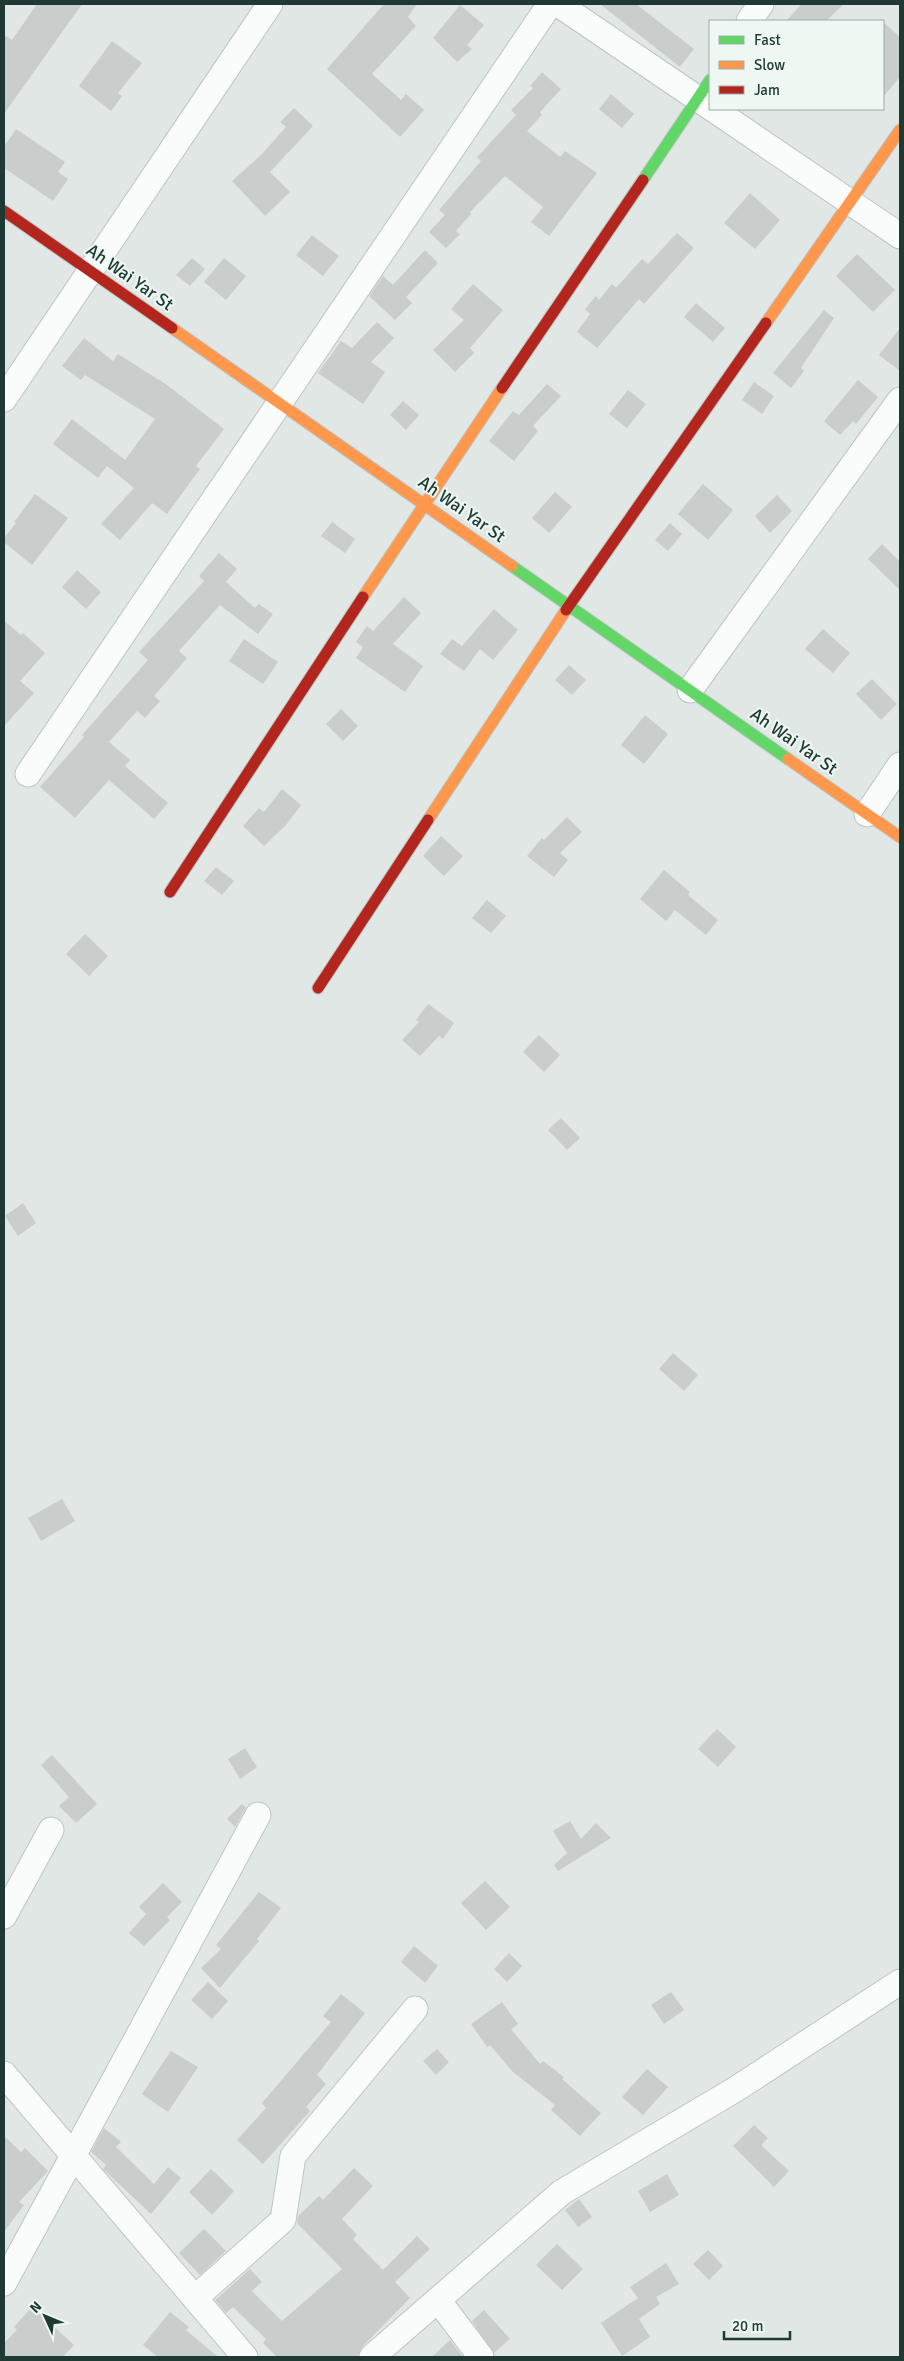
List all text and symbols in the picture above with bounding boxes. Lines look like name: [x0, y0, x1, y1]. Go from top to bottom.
legend: [709, 20, 884, 110]
text: Fast: [754, 31, 781, 49]
text: Slow: [754, 56, 785, 74]
text: Jam: [754, 81, 780, 99]
street label: Ah Wai Yar St: [82, 239, 178, 315]
street label: Ah Wai Yar St: [414, 471, 510, 547]
street label: Ah Wai Yar St: [746, 703, 842, 779]
north arrow: [20, 2291, 70, 2341]
text: N: [27, 2298, 46, 2317]
scale bar: [724, 2308, 790, 2340]
text: 20 m: [732, 2317, 763, 2335]

